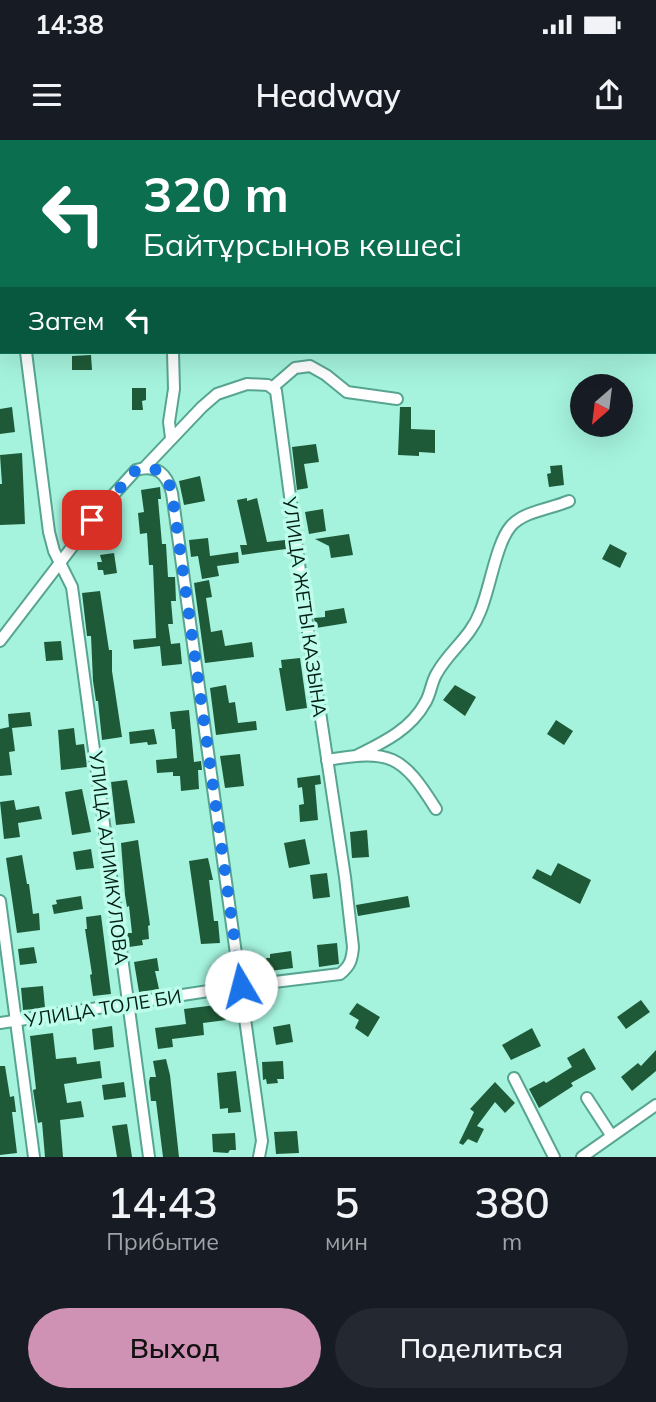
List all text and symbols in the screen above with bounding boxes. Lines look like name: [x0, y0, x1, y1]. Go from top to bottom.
text: 14:38: [35, 8, 104, 41]
text: Headway: [255, 75, 401, 115]
icon: menu: [28, 76, 66, 114]
icon: share: [590, 76, 628, 114]
text: 320 m: [143, 163, 289, 224]
icon: left: [28, 168, 119, 259]
text: Байтұрсынов көшесі: [143, 224, 462, 264]
icon: left: [119, 301, 157, 339]
text: Затем: [28, 304, 105, 337]
north arrow: [570, 374, 634, 438]
map controls: [570, 374, 633, 437]
pin: [62, 490, 122, 550]
street label: УЛИЦА ЖЕТЫ КАЗЫНА: [278, 494, 332, 719]
icon: arrive: [73, 501, 111, 539]
street label: УЛИЦА АЛИМКУЛОВА: [84, 749, 134, 966]
position arrow: [204, 949, 278, 1023]
street label: УЛИЦА ТОЛЕ БИ: [22, 984, 183, 1032]
text: 14:43: [107, 1176, 218, 1229]
text: 5: [334, 1176, 359, 1229]
text: 380: [474, 1176, 550, 1229]
text: Прибытие: [106, 1227, 219, 1256]
text: мин: [325, 1227, 368, 1256]
text: m: [502, 1227, 522, 1256]
button: Выход: [28, 1308, 321, 1388]
button: Поделиться: [335, 1308, 628, 1388]

